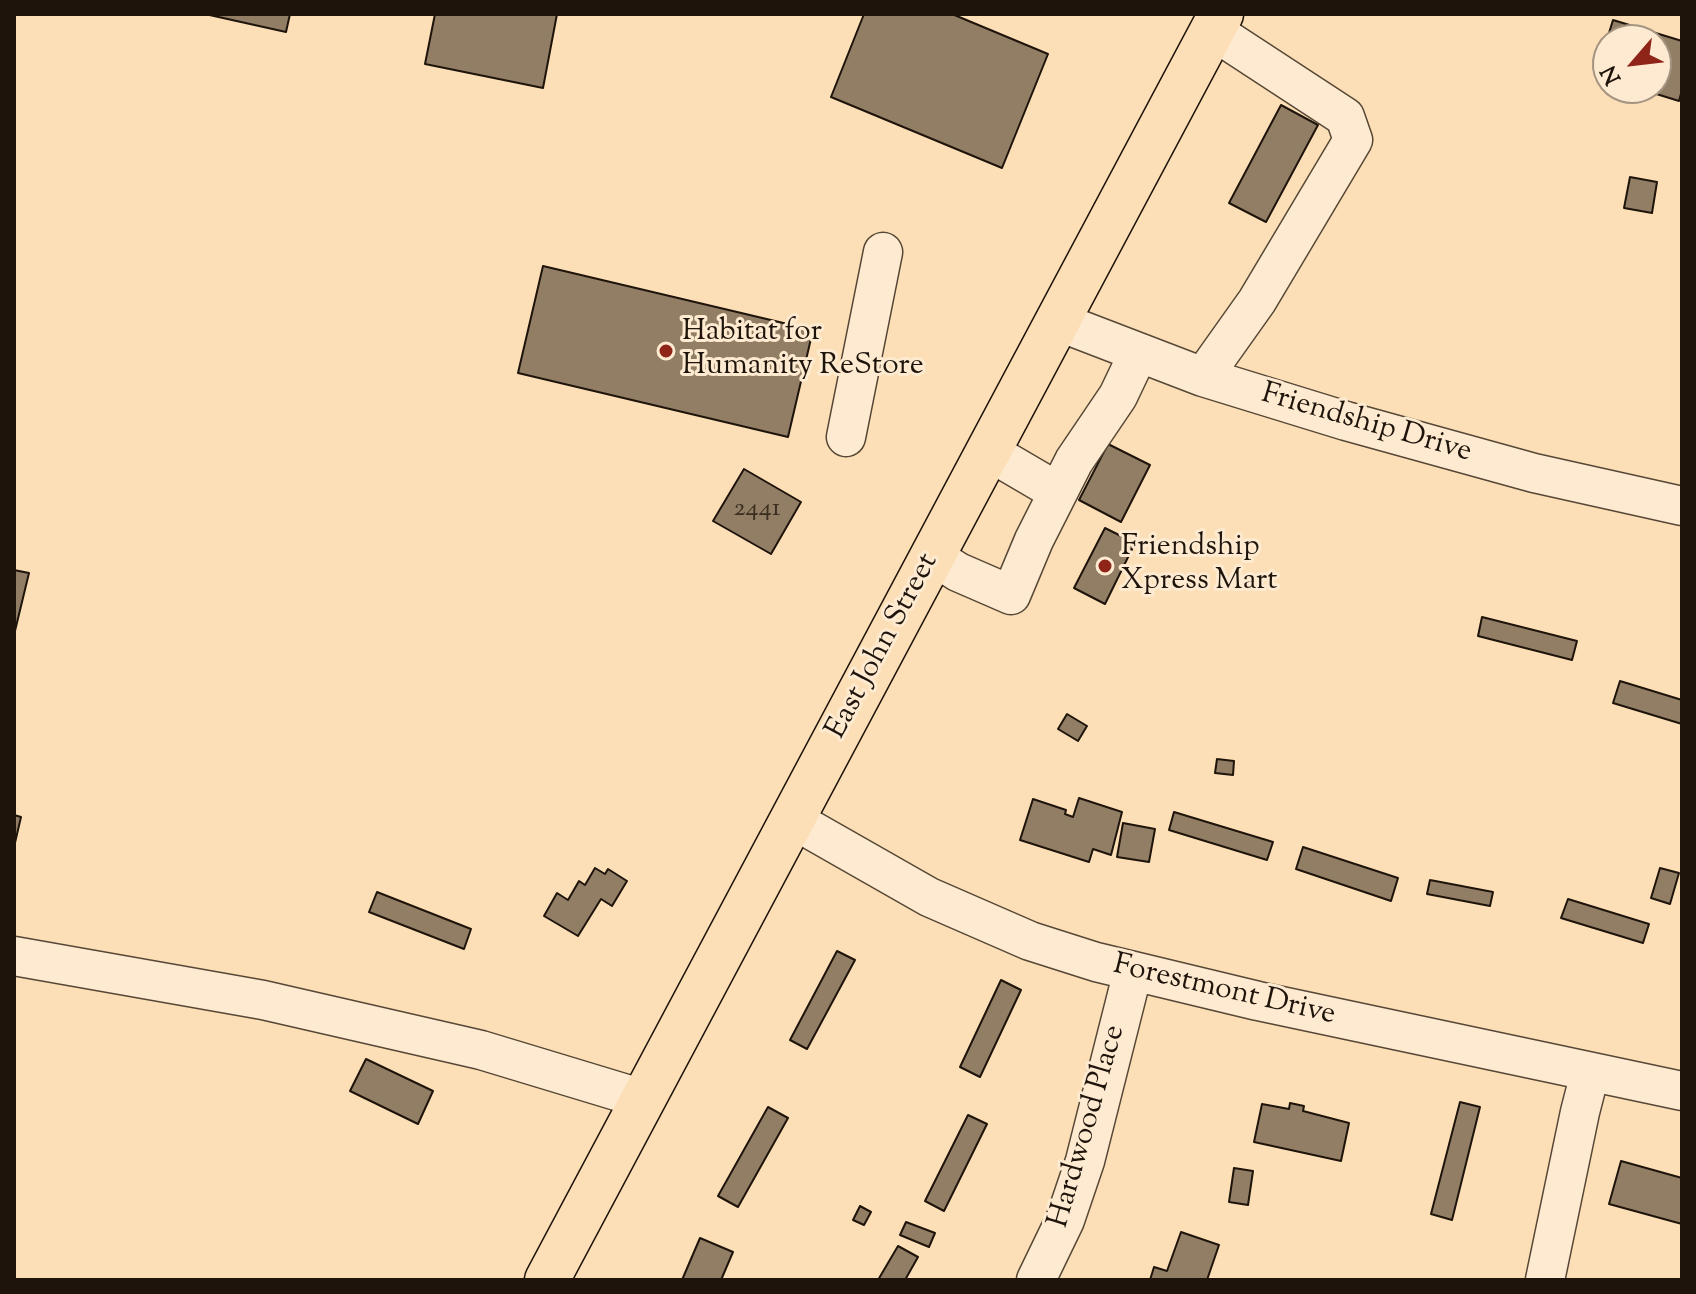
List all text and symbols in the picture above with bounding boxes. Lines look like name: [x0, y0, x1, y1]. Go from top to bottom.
north arrow: [1592, 24, 1672, 104]
text: N: [1594, 59, 1631, 90]
place label: Habitat for Humanity ReStore: [682, 316, 924, 386]
marker: Habitat for Humanity ReStore: [657, 342, 675, 360]
street label: Friendship Drive: [1257, 378, 1475, 472]
house number: 2441: [733, 495, 781, 527]
place label: Friendship Xpress Mart: [1121, 531, 1278, 602]
street label: East John Street: [820, 548, 948, 746]
marker: Friendship Xpress Mart: [1096, 557, 1114, 575]
street label: Forestmont Drive: [1109, 949, 1339, 1035]
street label: Hardwood Place: [1043, 1022, 1135, 1232]

